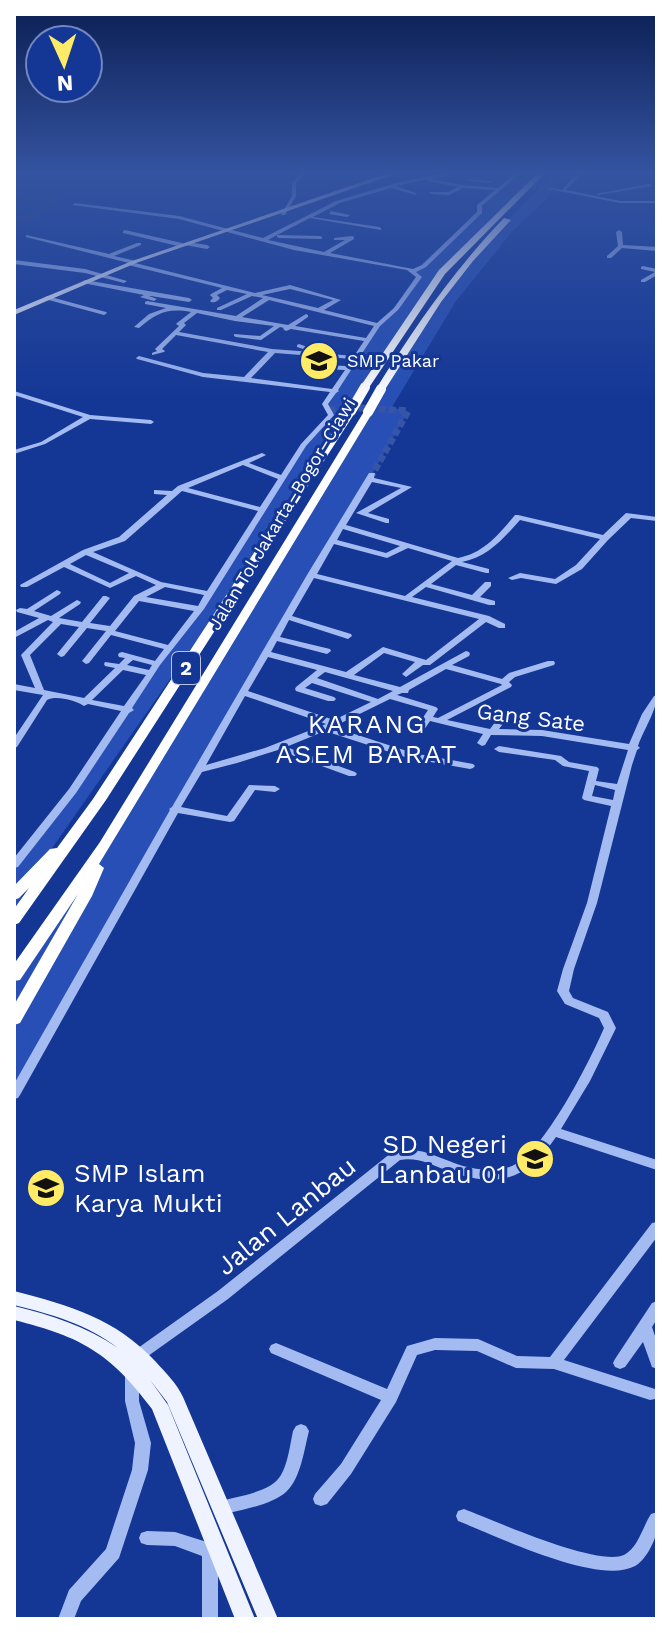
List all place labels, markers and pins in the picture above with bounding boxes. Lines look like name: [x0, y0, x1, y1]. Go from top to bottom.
school or university icon: SMP Pakar: [298, 340, 340, 382]
place label: SMP Pakar: [347, 350, 439, 371]
place label: SD Negeri Lanbau 01: [378, 1129, 507, 1189]
school or university icon: SD Negeri Lanbau 01: [514, 1138, 556, 1180]
place label: SMP Islam Karya Mukti: [74, 1158, 223, 1218]
school or university icon: SMP Islam Karya Mukti: [25, 1167, 67, 1209]

